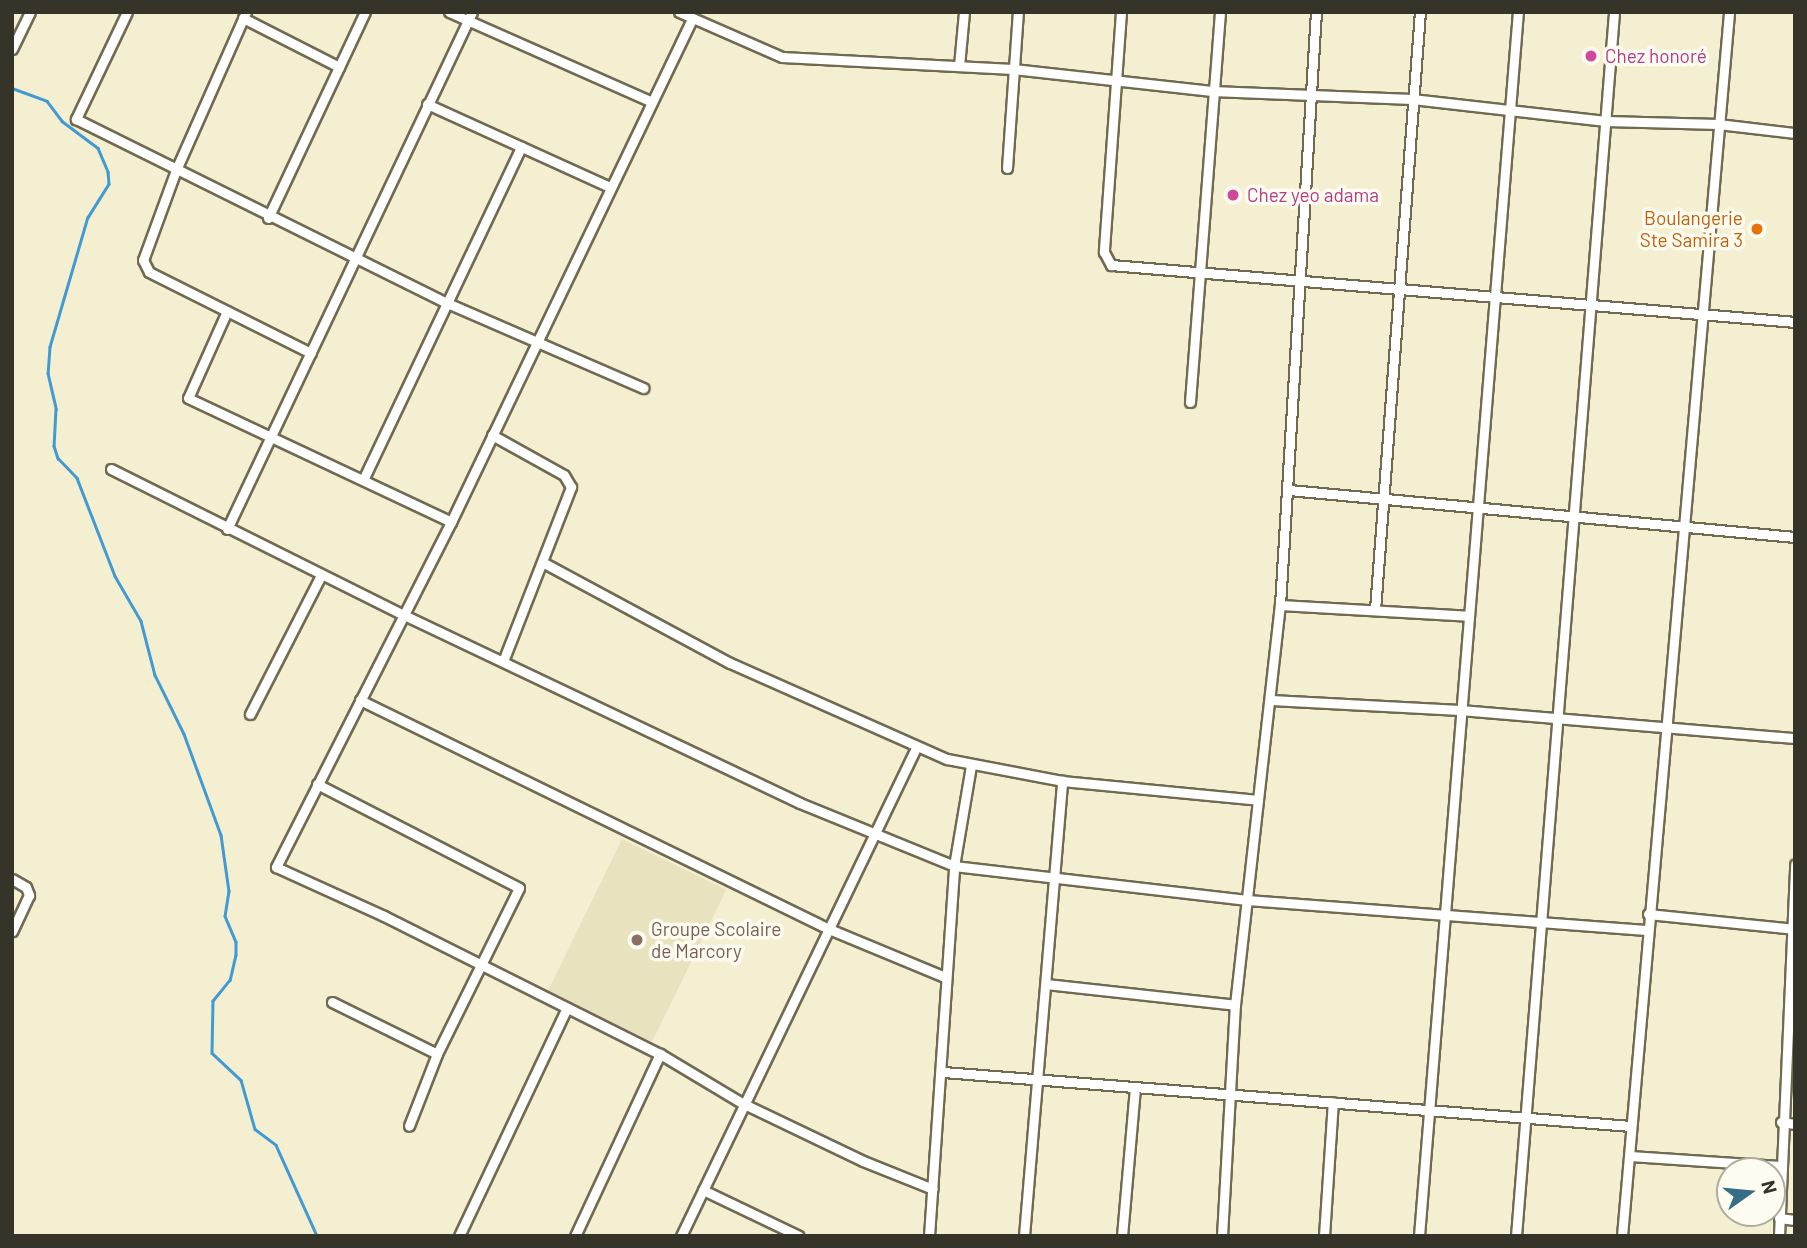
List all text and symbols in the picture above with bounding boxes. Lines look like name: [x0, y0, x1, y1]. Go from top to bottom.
place label: Chez honoré: [1605, 45, 1707, 67]
marker: Chez honoré: [1583, 48, 1599, 64]
place label: Chez yeo adama: [1247, 184, 1379, 206]
marker: Chez yeo adama: [1225, 187, 1241, 203]
place label: Boulangerie Ste Samira 3: [1640, 207, 1743, 251]
marker: Boulangerie Ste Samira 3: [1749, 221, 1765, 237]
place label: Groupe Scolaire de Marcory: [651, 918, 781, 962]
marker: Groupe Scolaire de Marcory: [629, 932, 645, 948]
north arrow: [1716, 1157, 1786, 1227]
text: N: [1757, 1178, 1783, 1196]

